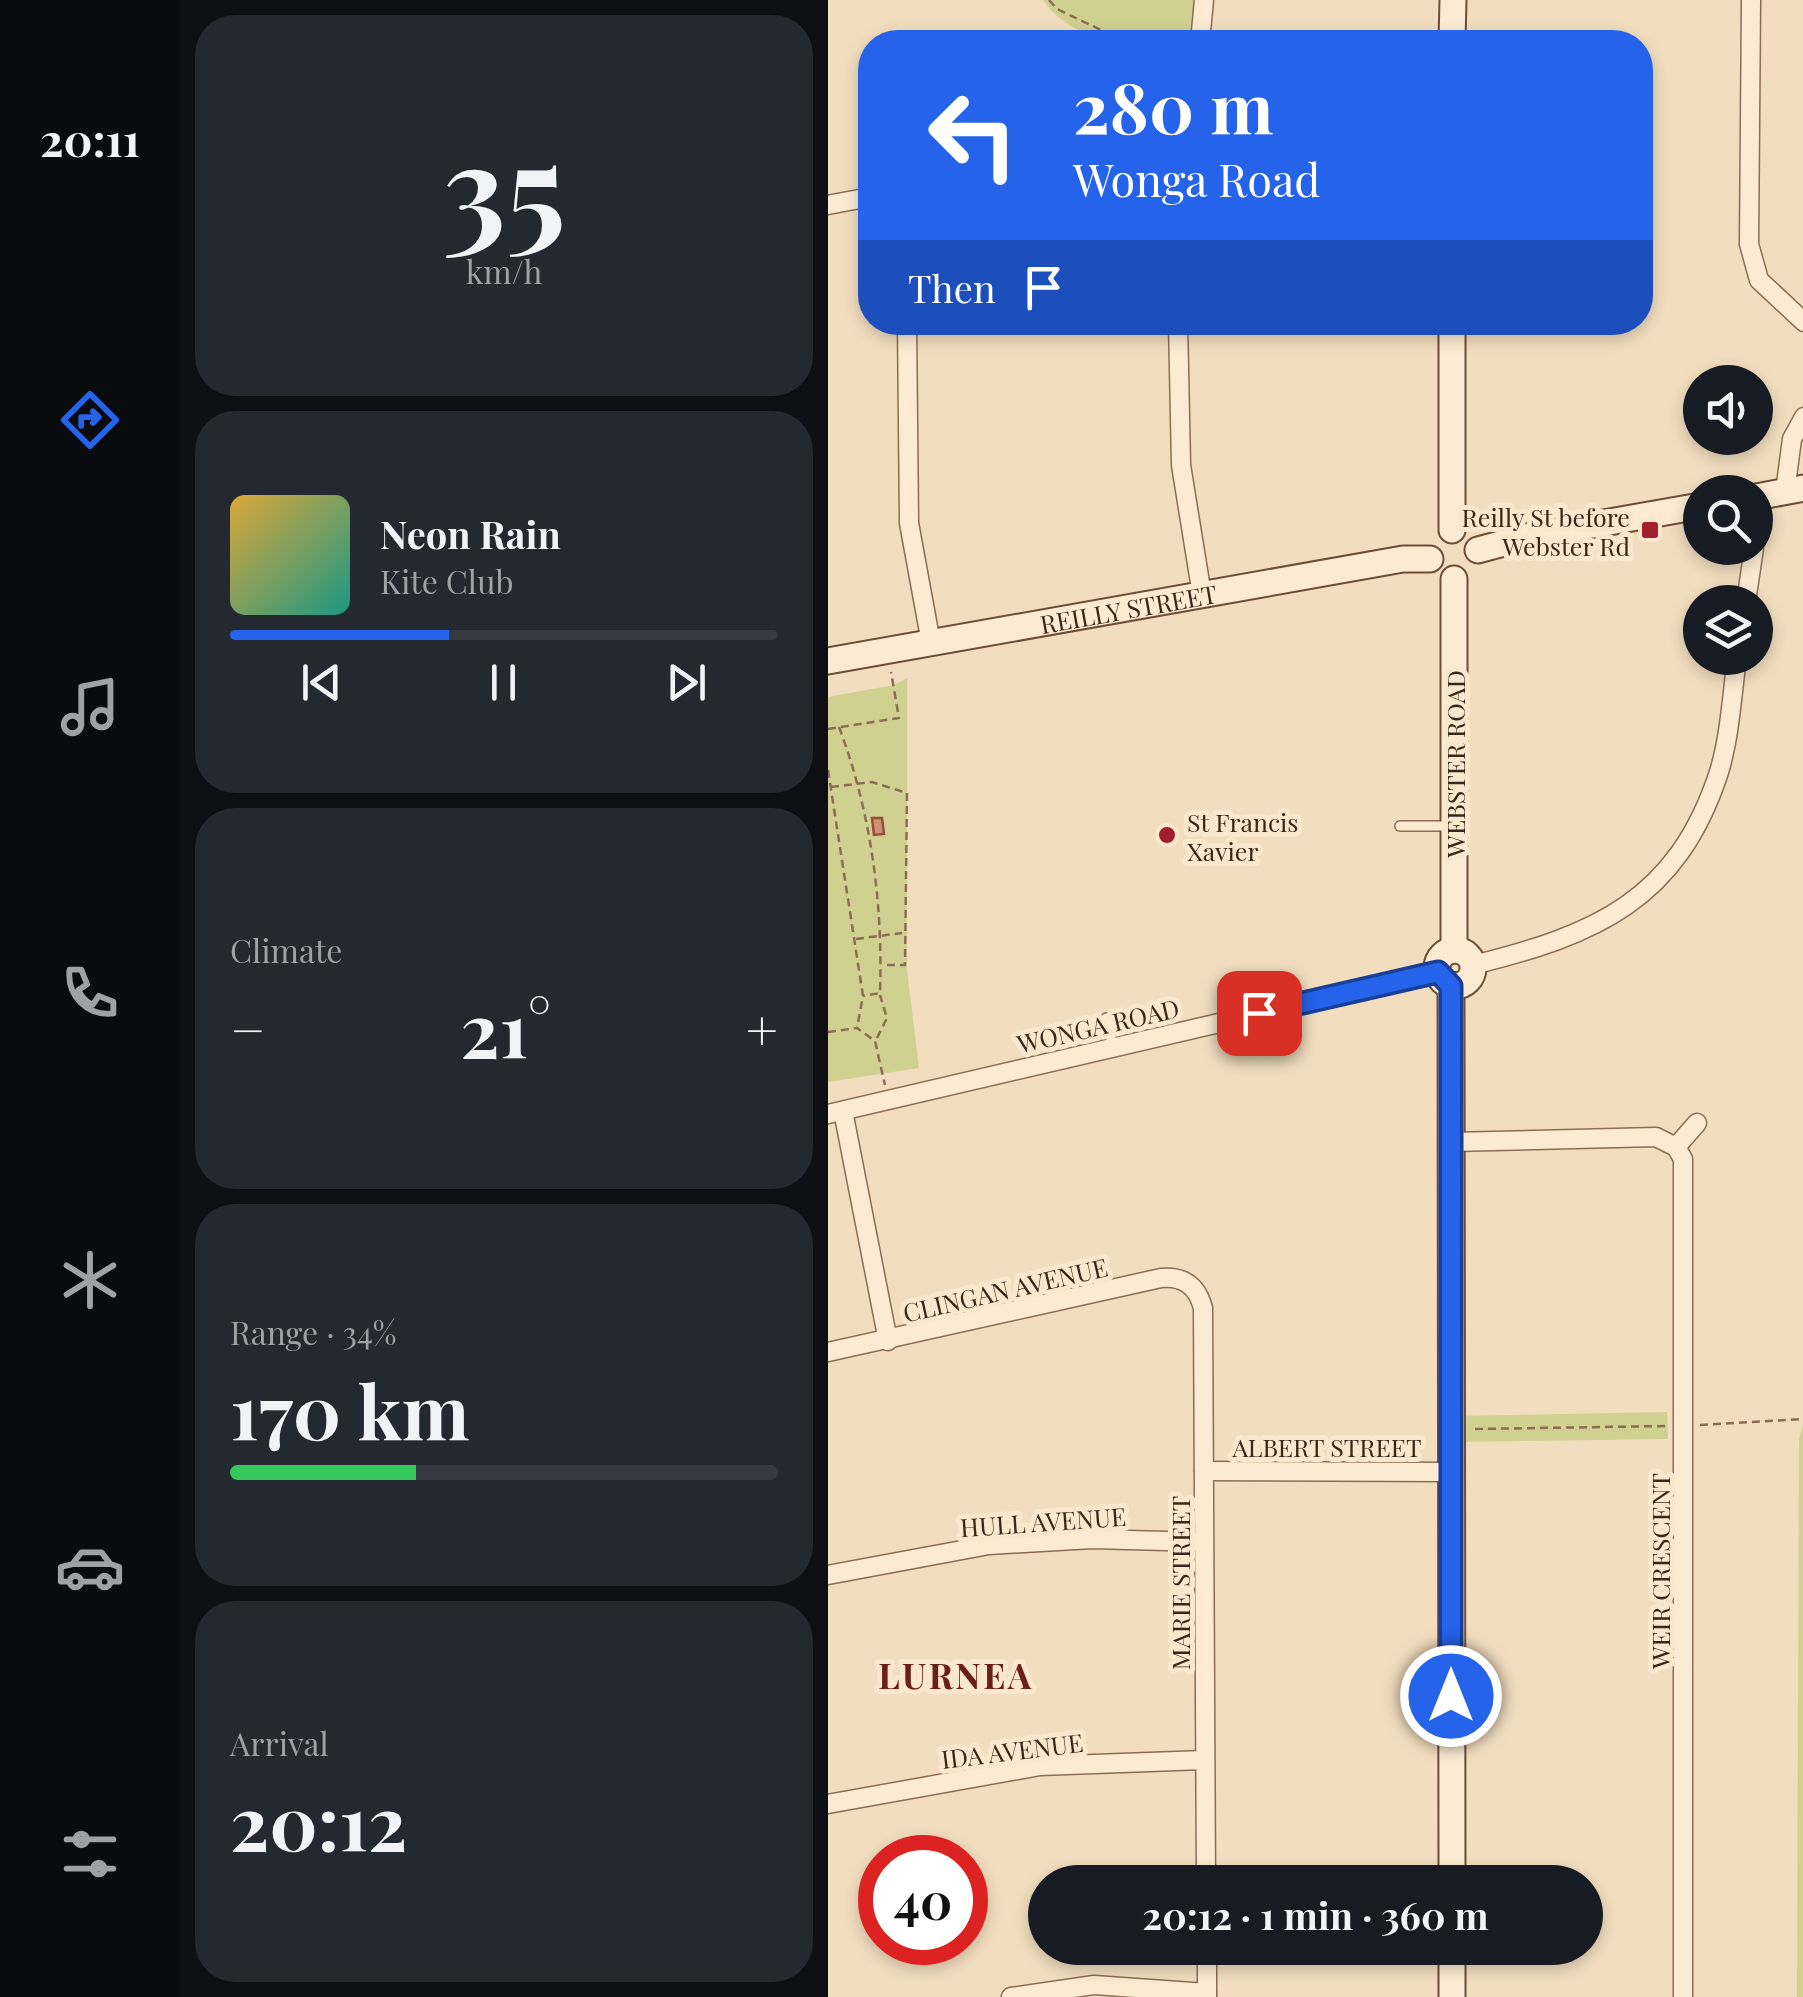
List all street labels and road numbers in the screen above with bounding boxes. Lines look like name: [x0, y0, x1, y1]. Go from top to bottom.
street label: REILLY STREET: [1037, 576, 1219, 640]
street label: WEBSTER ROAD: [1438, 670, 1471, 859]
street label: WONGA ROAD: [1013, 990, 1182, 1060]
street label: CLINGAN AVENUE: [899, 1249, 1111, 1329]
street label: ALBERT STREET: [1232, 1430, 1421, 1463]
street label: WEIR CRESCENT: [1643, 1473, 1676, 1670]
street label: MARIE STREET: [1163, 1496, 1196, 1670]
street label: HULL AVENUE: [959, 1499, 1127, 1543]
street label: IDA AVENUE: [939, 1725, 1085, 1775]

